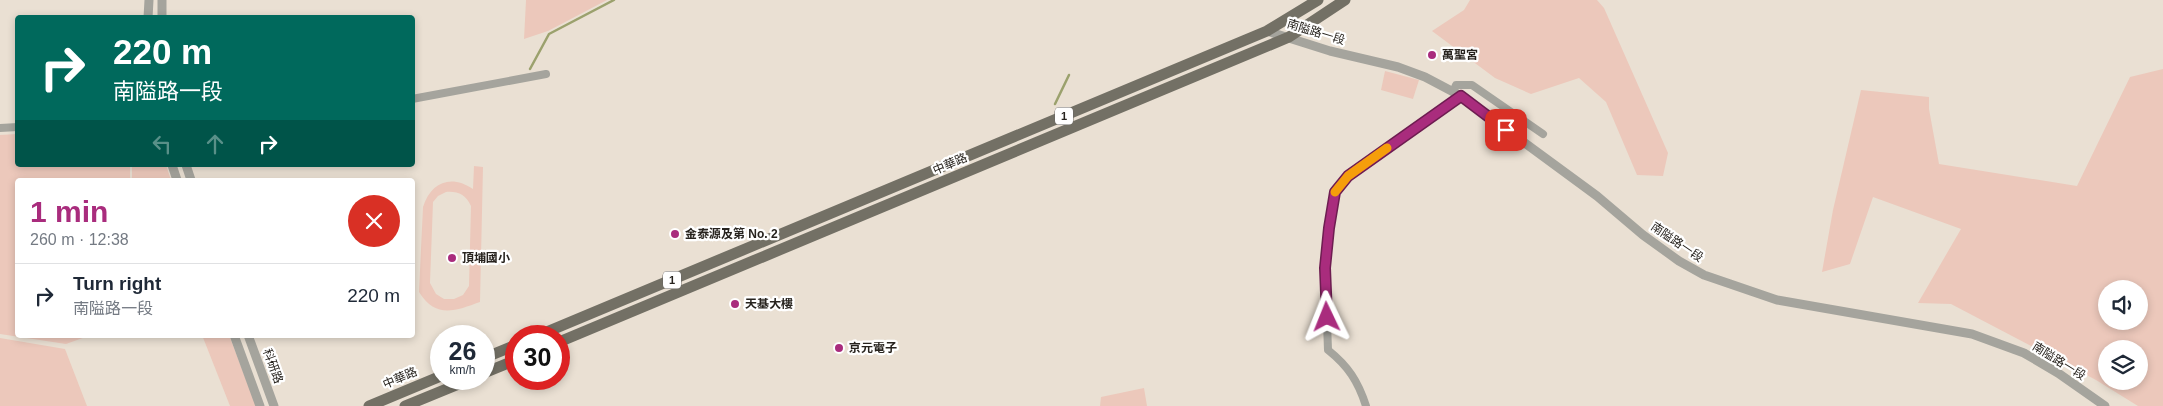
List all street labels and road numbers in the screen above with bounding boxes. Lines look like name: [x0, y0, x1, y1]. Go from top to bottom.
street label: 南隘路一段: [1285, 17, 1347, 47]
road number: 1: [1055, 108, 1073, 124]
street label: 中華路: [931, 151, 969, 177]
street label: 南隘路一段: [1648, 219, 1706, 265]
road number: 1: [663, 272, 681, 288]
street label: 南隘路一段: [2030, 339, 2088, 383]
street label: 科研路: [260, 347, 286, 385]
street label: 中華路: [381, 365, 419, 391]

